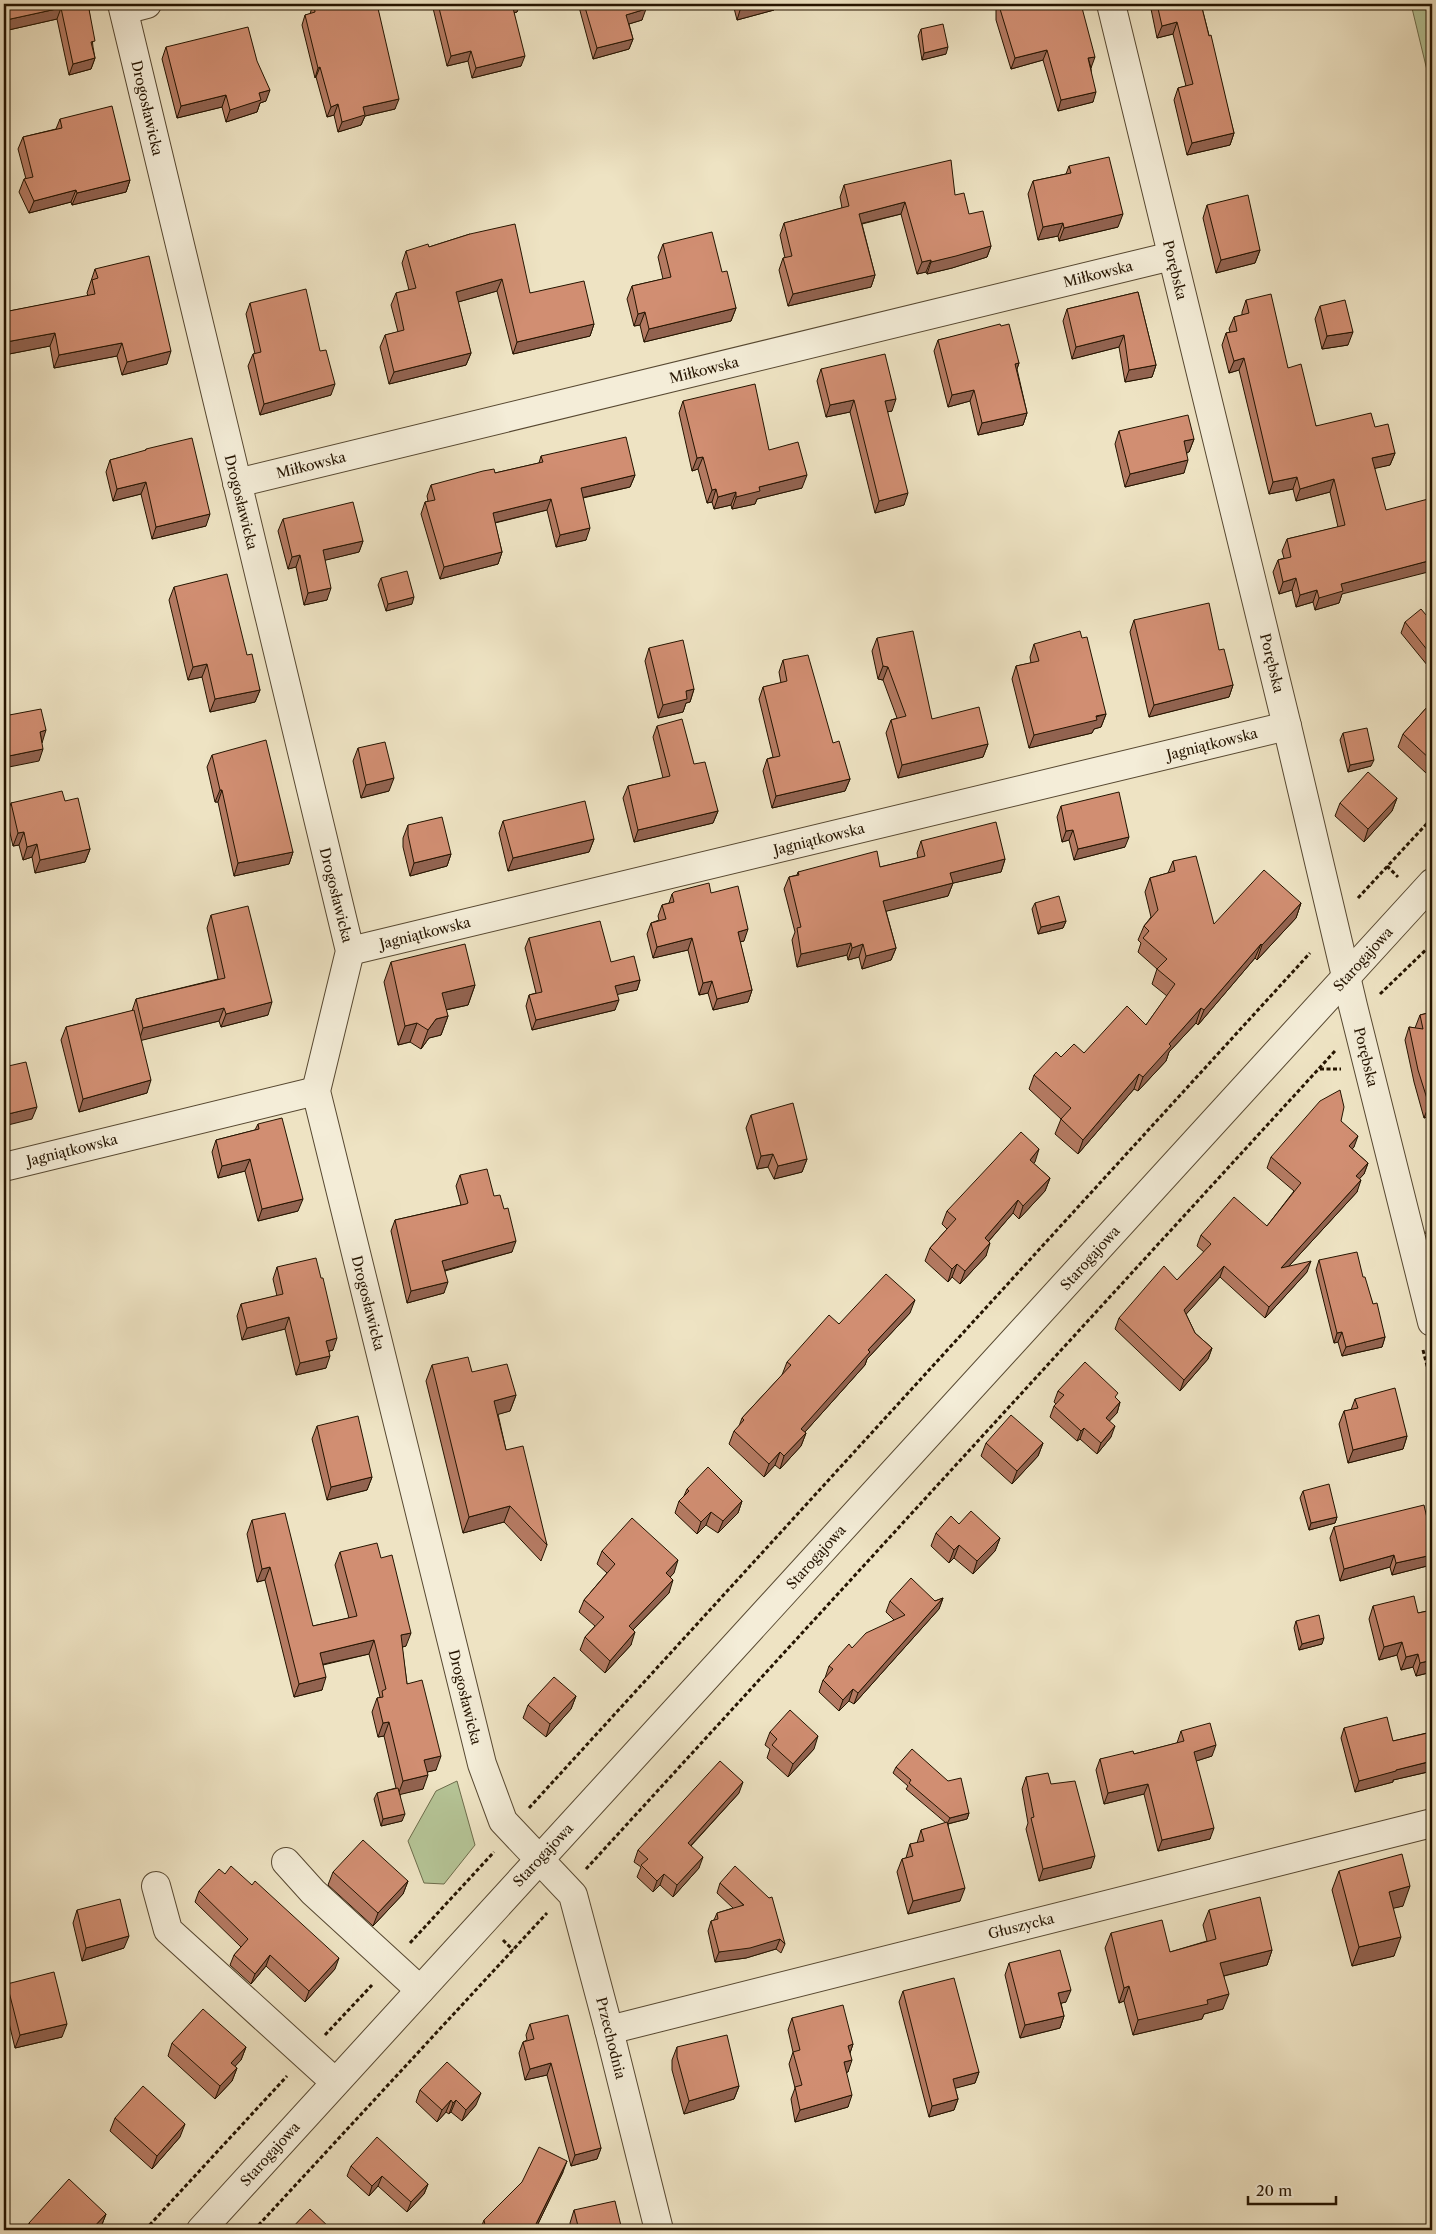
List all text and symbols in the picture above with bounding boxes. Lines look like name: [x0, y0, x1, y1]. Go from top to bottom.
street label: Drogosławicka: [127, 59, 167, 158]
street label: Porębska: [1159, 238, 1191, 302]
street label: Miłkowska: [1061, 257, 1135, 291]
street label: Miłkowska: [667, 353, 741, 387]
street label: Miłkowska: [274, 448, 348, 482]
street label: Drogosławicka: [220, 453, 262, 552]
street label: Porębska: [1256, 631, 1288, 695]
street label: Jagniątkowska: [1163, 724, 1260, 764]
street label: Jagniątkowska: [770, 819, 867, 859]
street label: Drogosławicka: [315, 846, 357, 945]
street label: Jagniątkowska: [376, 913, 473, 953]
street label: Starogajowa: [1329, 923, 1397, 995]
street label: Porębska: [1350, 1025, 1382, 1089]
street label: Jagniątkowska: [23, 1130, 120, 1170]
street label: Starogajowa: [1056, 1222, 1124, 1294]
street label: Drogosławicka: [347, 1254, 389, 1353]
street label: Starogajowa: [782, 1521, 850, 1593]
street label: Drogosławicka: [444, 1648, 486, 1747]
street label: Starogajowa: [509, 1819, 577, 1891]
street label: Głuszycka: [986, 1909, 1056, 1943]
street label: Przechodnia: [592, 1995, 630, 2081]
street label: Starogajowa: [236, 2118, 304, 2190]
scale bar: [1248, 2174, 1336, 2206]
text: 20 m: [1256, 2181, 1292, 2200]

